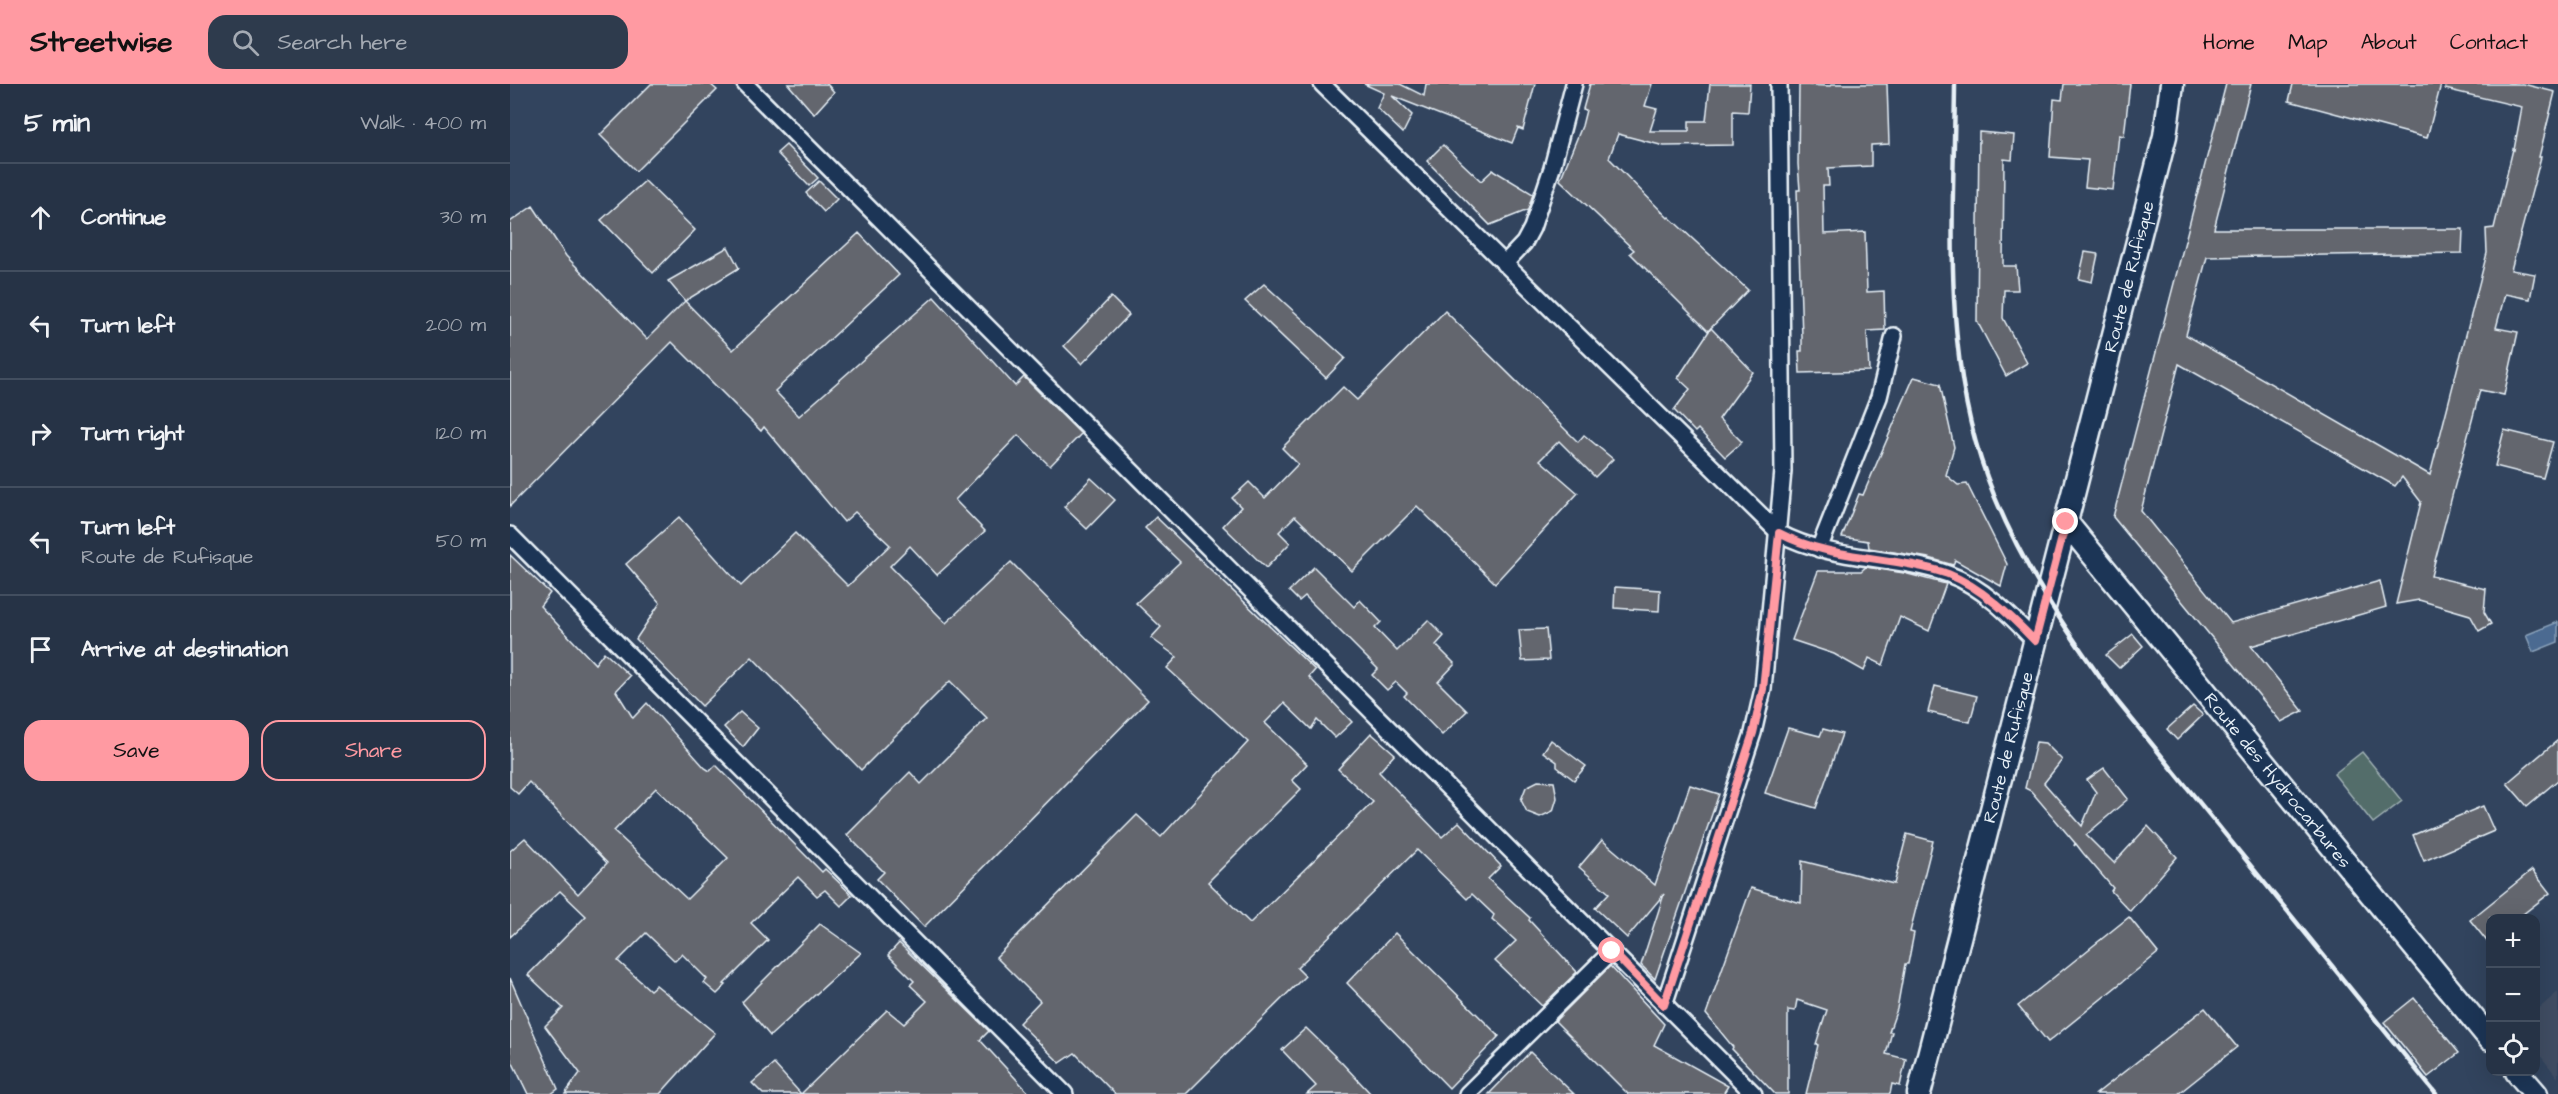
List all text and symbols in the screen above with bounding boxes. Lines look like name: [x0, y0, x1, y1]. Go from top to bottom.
search box: [208, 15, 628, 69]
text: Streetwise: [30, 23, 172, 62]
icon: search: [229, 26, 262, 59]
text: Search here: [277, 27, 407, 58]
text: Home: [2203, 28, 2255, 57]
text: Map: [2288, 28, 2328, 57]
text: About: [2361, 28, 2417, 57]
text: Contact: [2450, 28, 2528, 57]
text: 5 min: [24, 105, 90, 141]
text: Walk · 400 m: [360, 109, 486, 137]
street label: Route de Rufisque: [2098, 198, 2161, 355]
icon: ahead: [24, 201, 57, 234]
text: Continue: [81, 202, 166, 233]
text: 30 m: [440, 203, 486, 231]
icon: left: [24, 309, 57, 342]
text: Turn left: [81, 310, 175, 341]
text: 200 m: [426, 311, 486, 339]
icon: right: [24, 417, 57, 450]
text: Turn right: [81, 418, 184, 449]
text: 120 m: [436, 419, 486, 447]
route end: [2052, 508, 2078, 534]
text: Turn left: [81, 512, 175, 543]
icon: left: [24, 525, 57, 558]
text: 50 m: [436, 527, 486, 555]
text: Route de Rufisque: [81, 543, 253, 571]
icon: arrive: [24, 633, 57, 666]
text: Arrive at destination: [81, 634, 288, 665]
street label: Route de Rufisque: [1977, 669, 2040, 826]
street label: Route des Hydrocarbures: [2198, 688, 2357, 874]
button: Save: [24, 720, 249, 781]
button: Share: [261, 720, 486, 781]
map controls: [2486, 914, 2540, 1076]
button: +: [2486, 914, 2540, 968]
route start: [1598, 937, 1624, 963]
button: −: [2486, 968, 2540, 1022]
button: locate: [2486, 1022, 2540, 1076]

